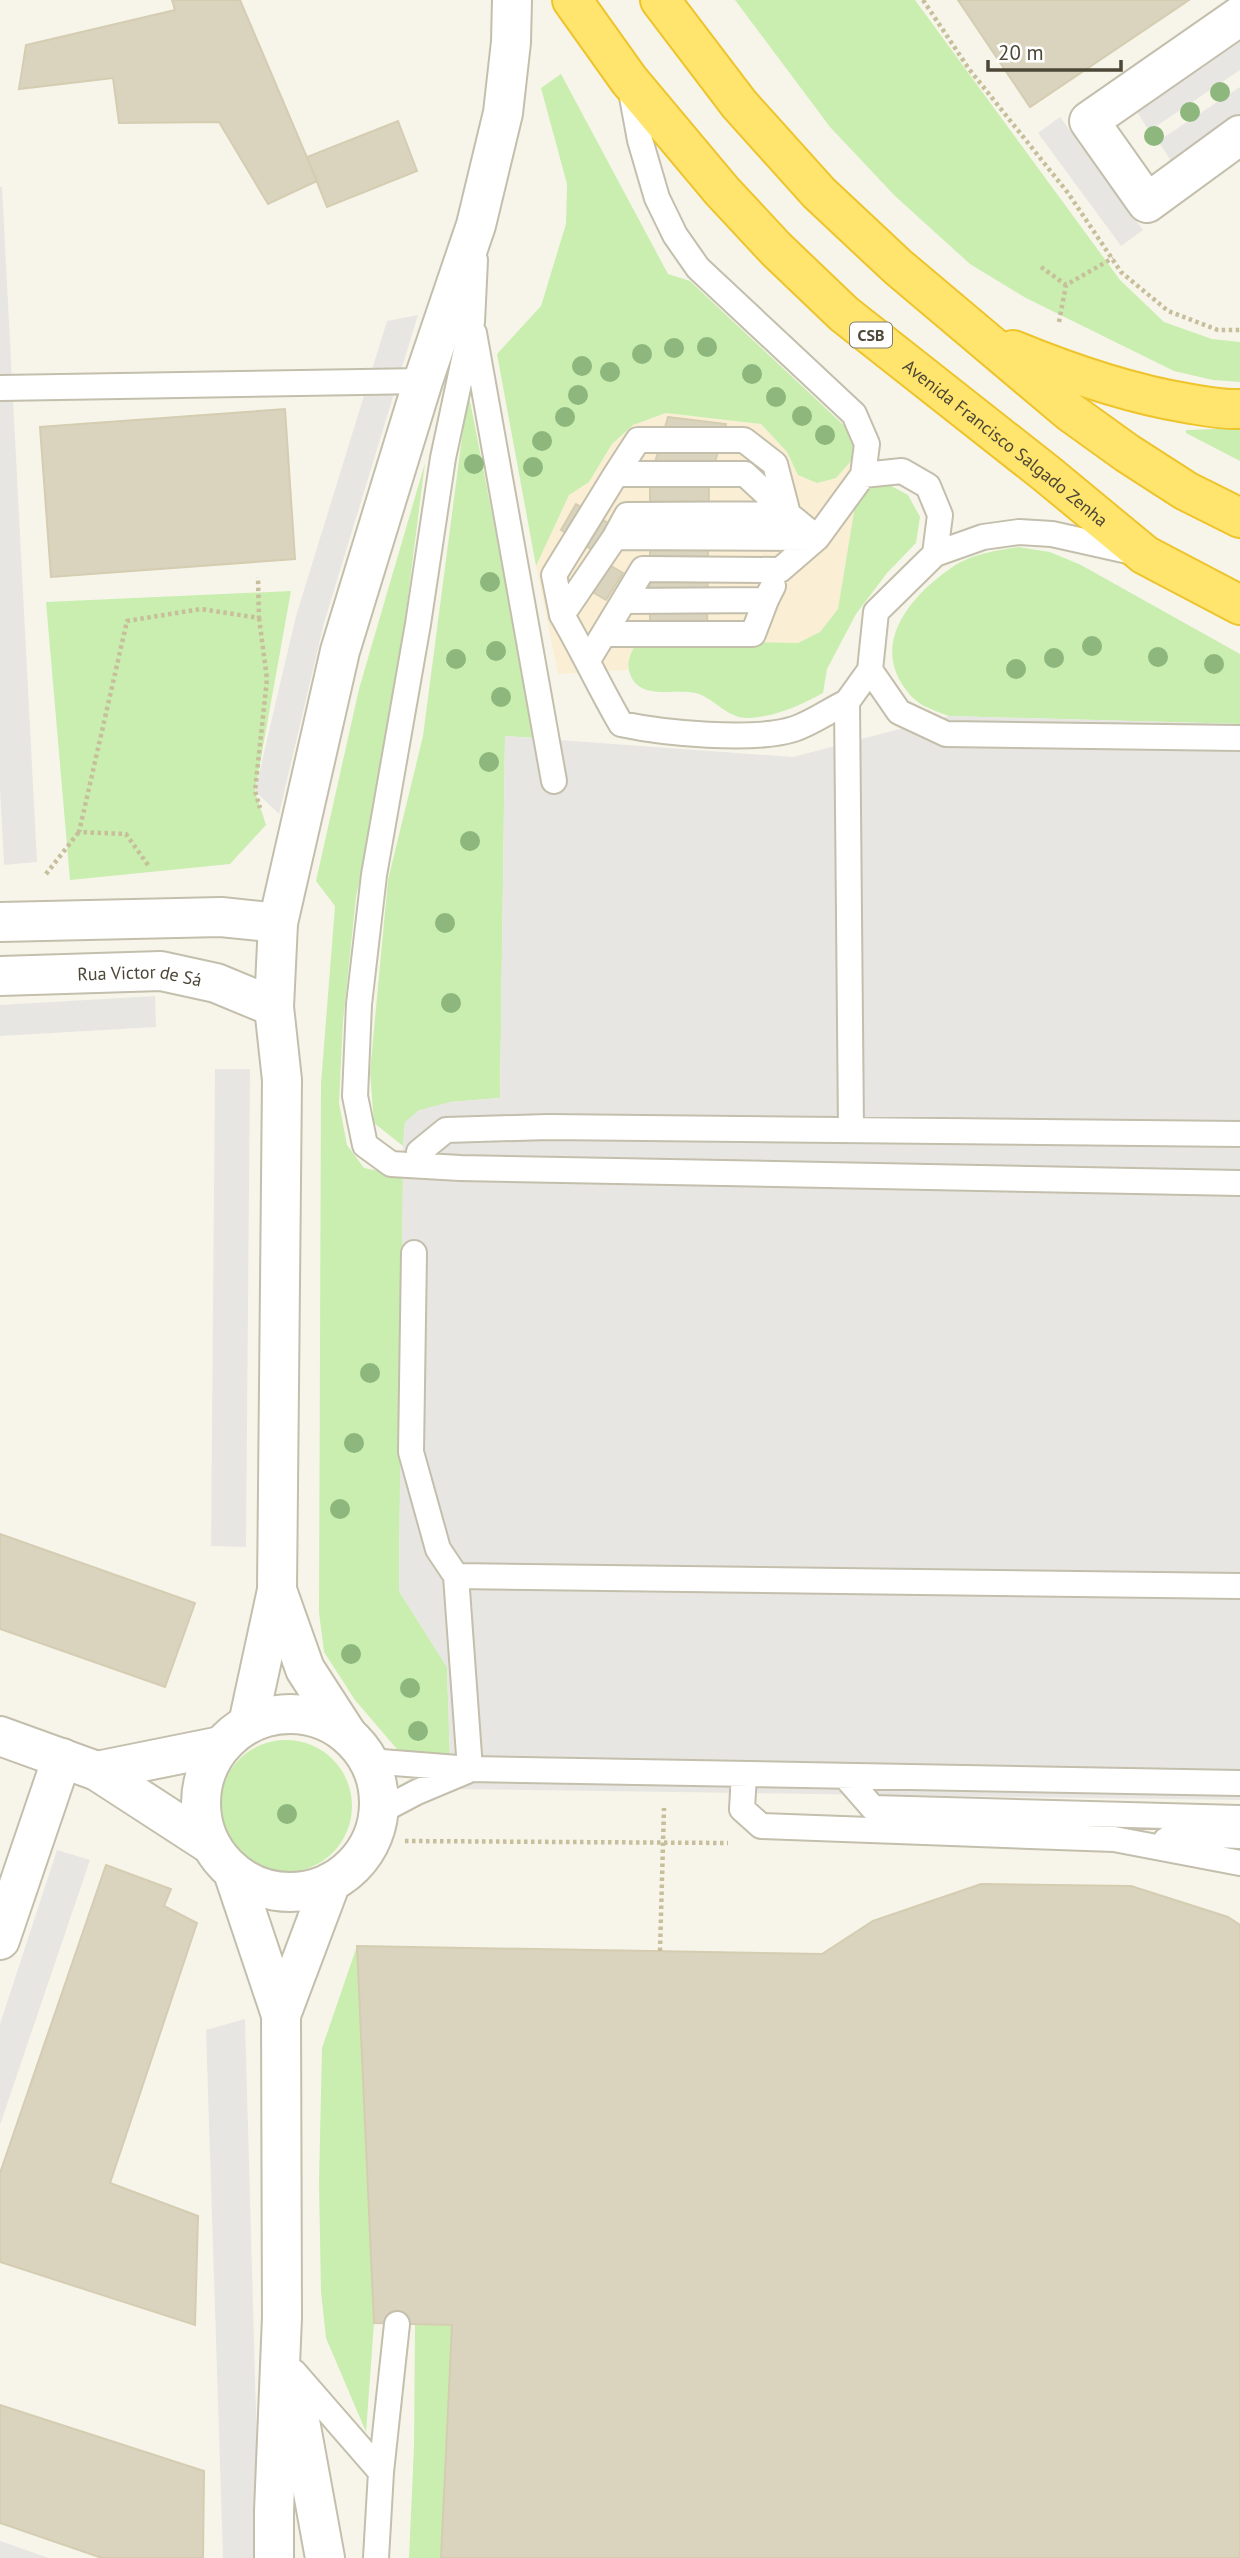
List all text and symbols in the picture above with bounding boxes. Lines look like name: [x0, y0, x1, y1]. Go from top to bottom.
scale bar: [988, 28, 1121, 72]
text: 20 m: [998, 39, 1044, 66]
road number: CSB: [850, 322, 892, 348]
street label: Avenida Francisco Salgado Zenha: [899, 354, 1113, 531]
street label: Rua Victor de Sá: [77, 960, 204, 991]

